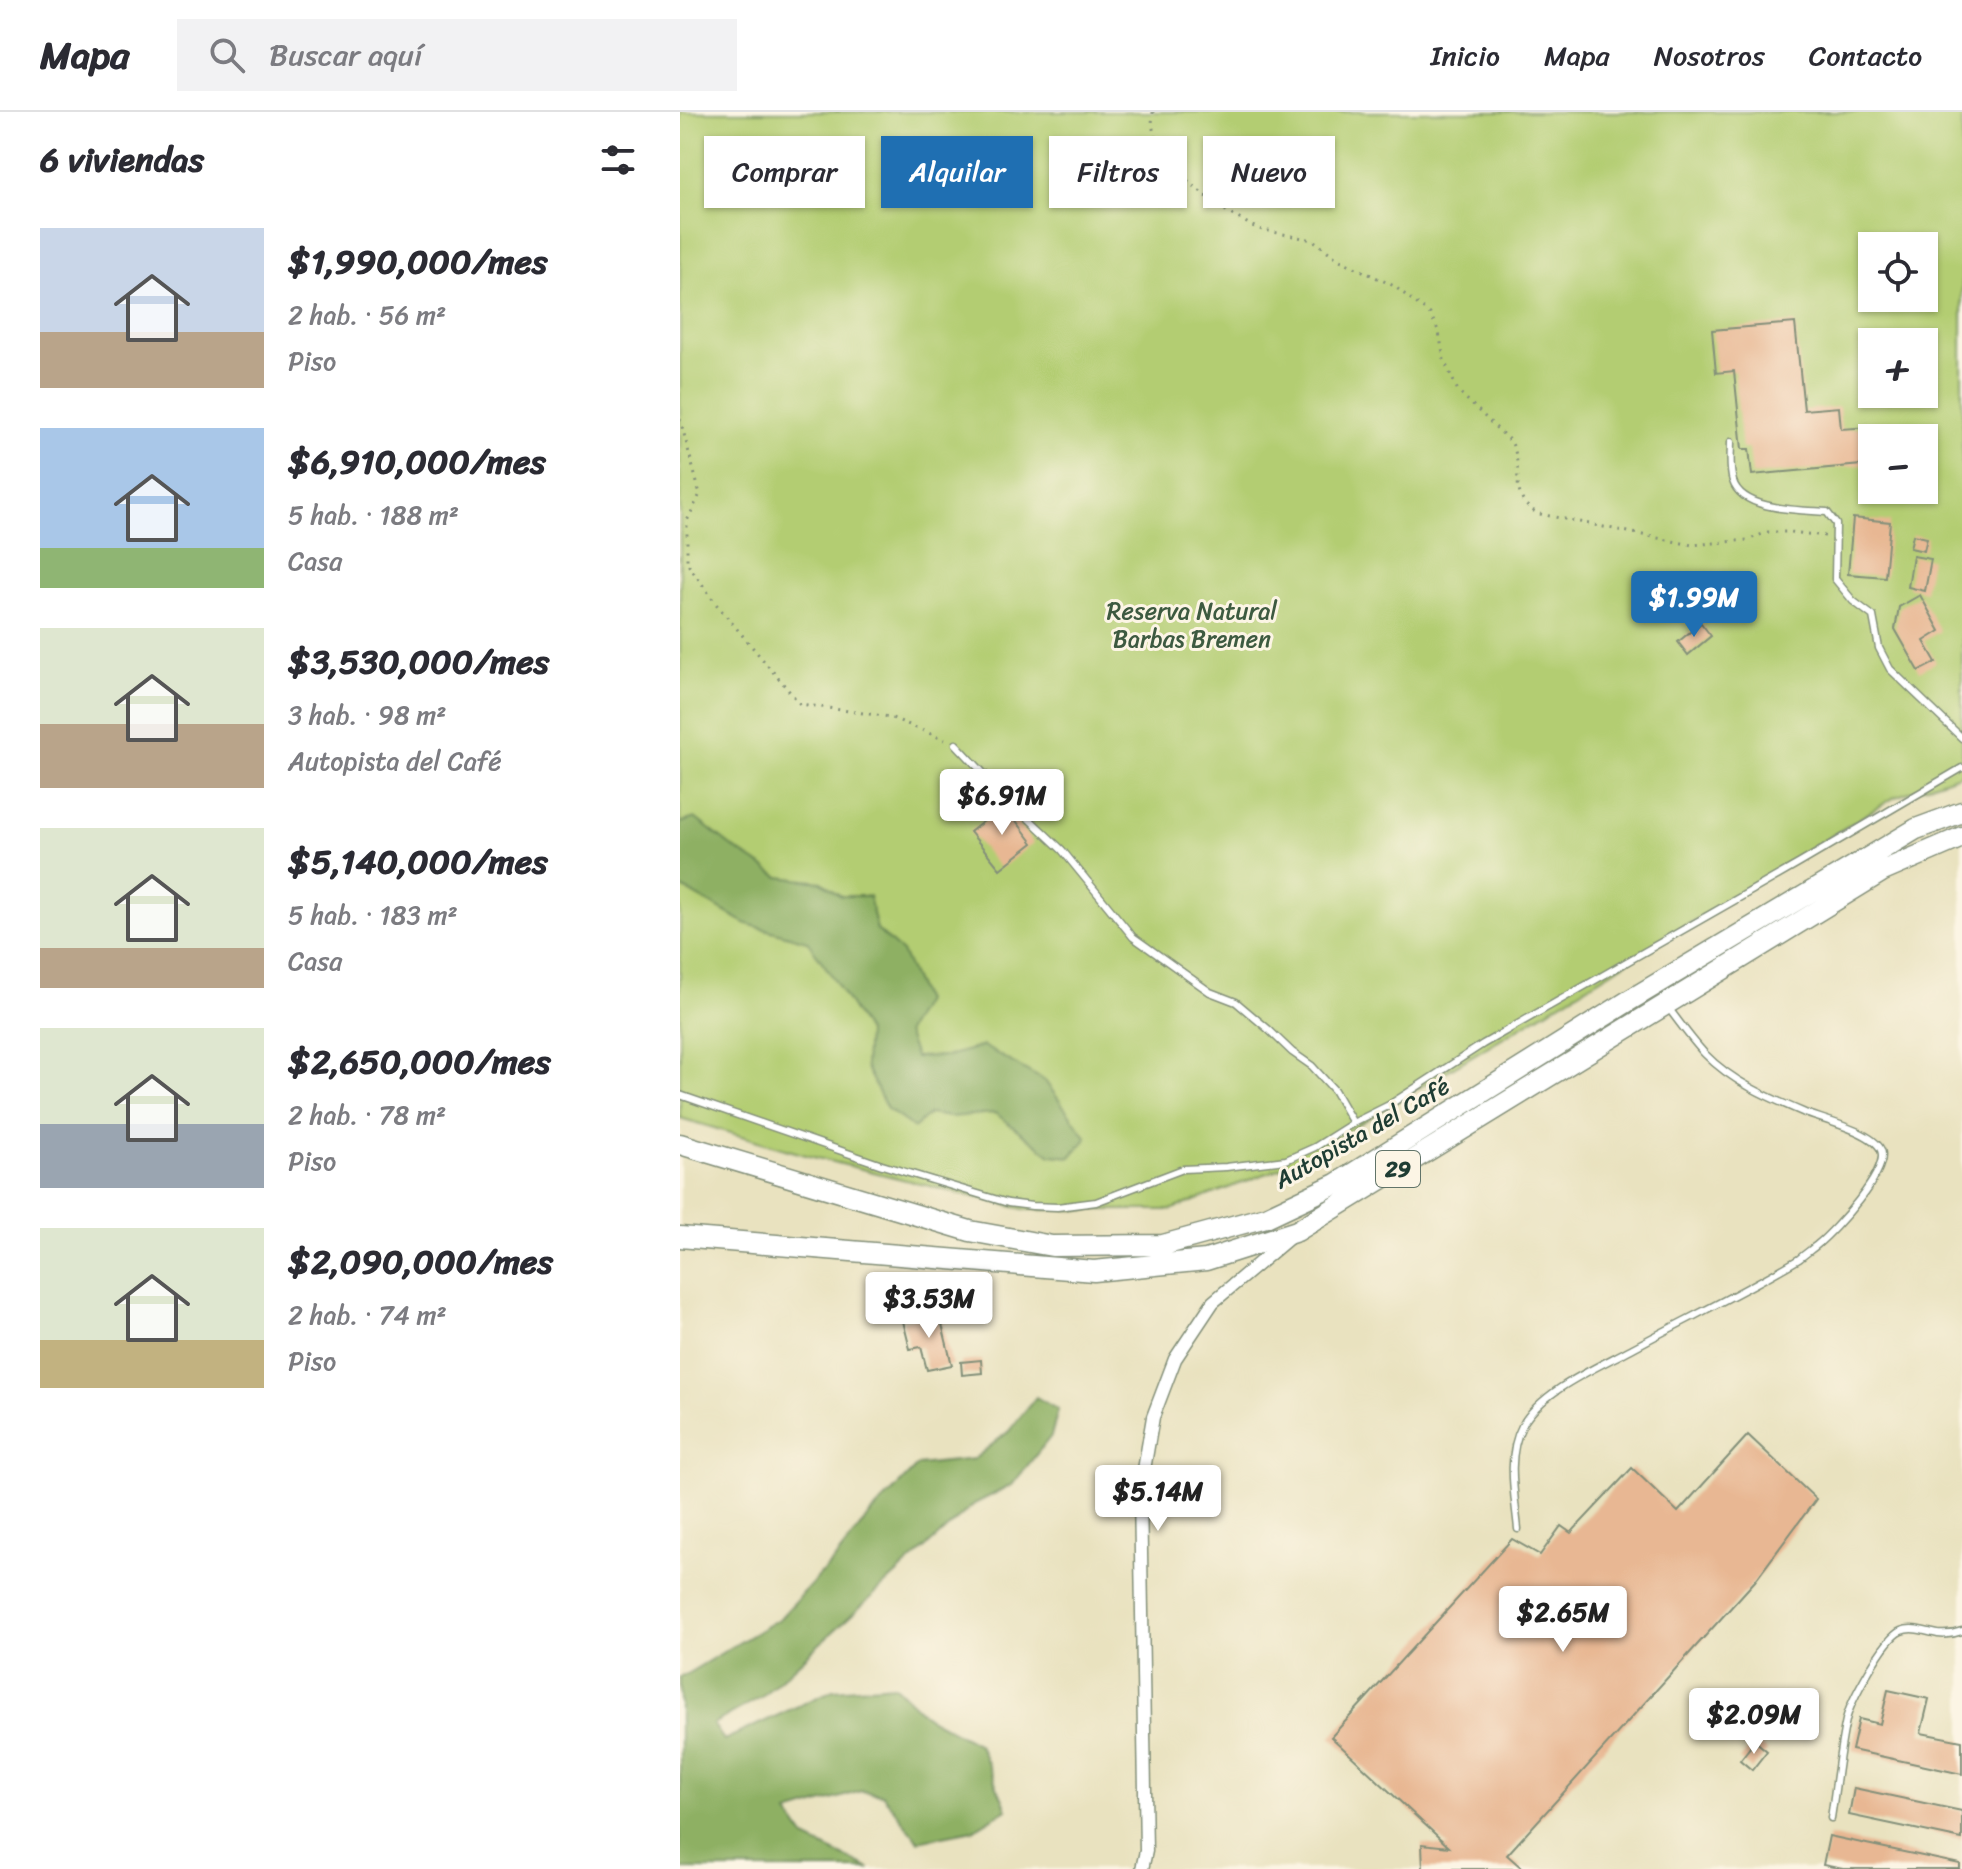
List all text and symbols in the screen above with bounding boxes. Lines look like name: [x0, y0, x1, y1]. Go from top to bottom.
search box: [177, 19, 737, 91]
text: Mapa: [40, 22, 129, 89]
text: Buscar aquí: [269, 28, 422, 82]
text: Inicio: [1430, 31, 1500, 80]
text: Mapa: [1544, 31, 1610, 80]
text: Nosotros: [1654, 31, 1765, 80]
text: Contacto: [1809, 31, 1922, 80]
icon: search: [205, 33, 249, 77]
text: 6 viviendas: [40, 130, 204, 190]
chip: Comprar: [704, 136, 865, 208]
chip: Alquilar: [881, 136, 1033, 208]
chip: Filtros: [1049, 136, 1187, 208]
chip: Nuevo: [1203, 136, 1335, 208]
icon: filters: [596, 138, 640, 182]
text: $1,990,000/mes: [288, 232, 548, 292]
map controls: [1858, 232, 1938, 504]
button: locate: [1858, 232, 1938, 312]
icon: home: [104, 260, 200, 356]
text: 2 hab. · 56 m²: [288, 292, 446, 338]
button: +: [1858, 328, 1938, 408]
text: Piso: [288, 338, 336, 384]
button: −: [1858, 424, 1938, 504]
text: $6,910,000/mes: [288, 432, 546, 492]
icon: home: [104, 460, 200, 556]
text: 5 hab. · 188 m²: [288, 492, 459, 538]
text: Casa: [288, 538, 342, 584]
pin: $1.99M: [1629, 571, 1759, 639]
text: $1.99M: [1649, 574, 1739, 620]
park label: Reserva Natural Barbas Bremen: [1107, 590, 1278, 660]
text: $3,530,000/mes: [288, 632, 549, 692]
icon: home: [104, 660, 200, 756]
text: 3 hab. · 98 m²: [288, 692, 447, 738]
text: Autopista del Café: [288, 738, 502, 784]
pin: $6.91M: [937, 769, 1067, 837]
text: $6.91M: [958, 772, 1046, 818]
text: $5,140,000/mes: [288, 832, 548, 892]
icon: home: [104, 860, 200, 956]
text: 5 hab. · 183 m²: [288, 892, 458, 938]
text: Casa: [288, 938, 342, 984]
text: $2,650,000/mes: [288, 1032, 551, 1092]
icon: home: [104, 1060, 200, 1156]
street label: Autopista del Café: [1265, 1065, 1458, 1201]
text: 2 hab. · 78 m²: [288, 1092, 446, 1138]
text: Piso: [288, 1138, 336, 1184]
road number: 29: [1376, 1151, 1420, 1187]
text: $2,090,000/mes: [288, 1232, 553, 1292]
icon: home: [104, 1260, 200, 1356]
pin: $3.53M: [864, 1272, 994, 1340]
text: $3.53M: [883, 1275, 975, 1321]
text: 2 hab. · 74 m²: [288, 1292, 447, 1338]
text: Piso: [288, 1338, 336, 1384]
pin: $5.14M: [1093, 1465, 1223, 1533]
text: $5.14M: [1113, 1468, 1203, 1514]
pin: $2.65M: [1498, 1586, 1628, 1654]
text: $2.65M: [1517, 1589, 1609, 1635]
pin: $2.09M: [1689, 1688, 1819, 1756]
text: $2.09M: [1707, 1691, 1801, 1737]

